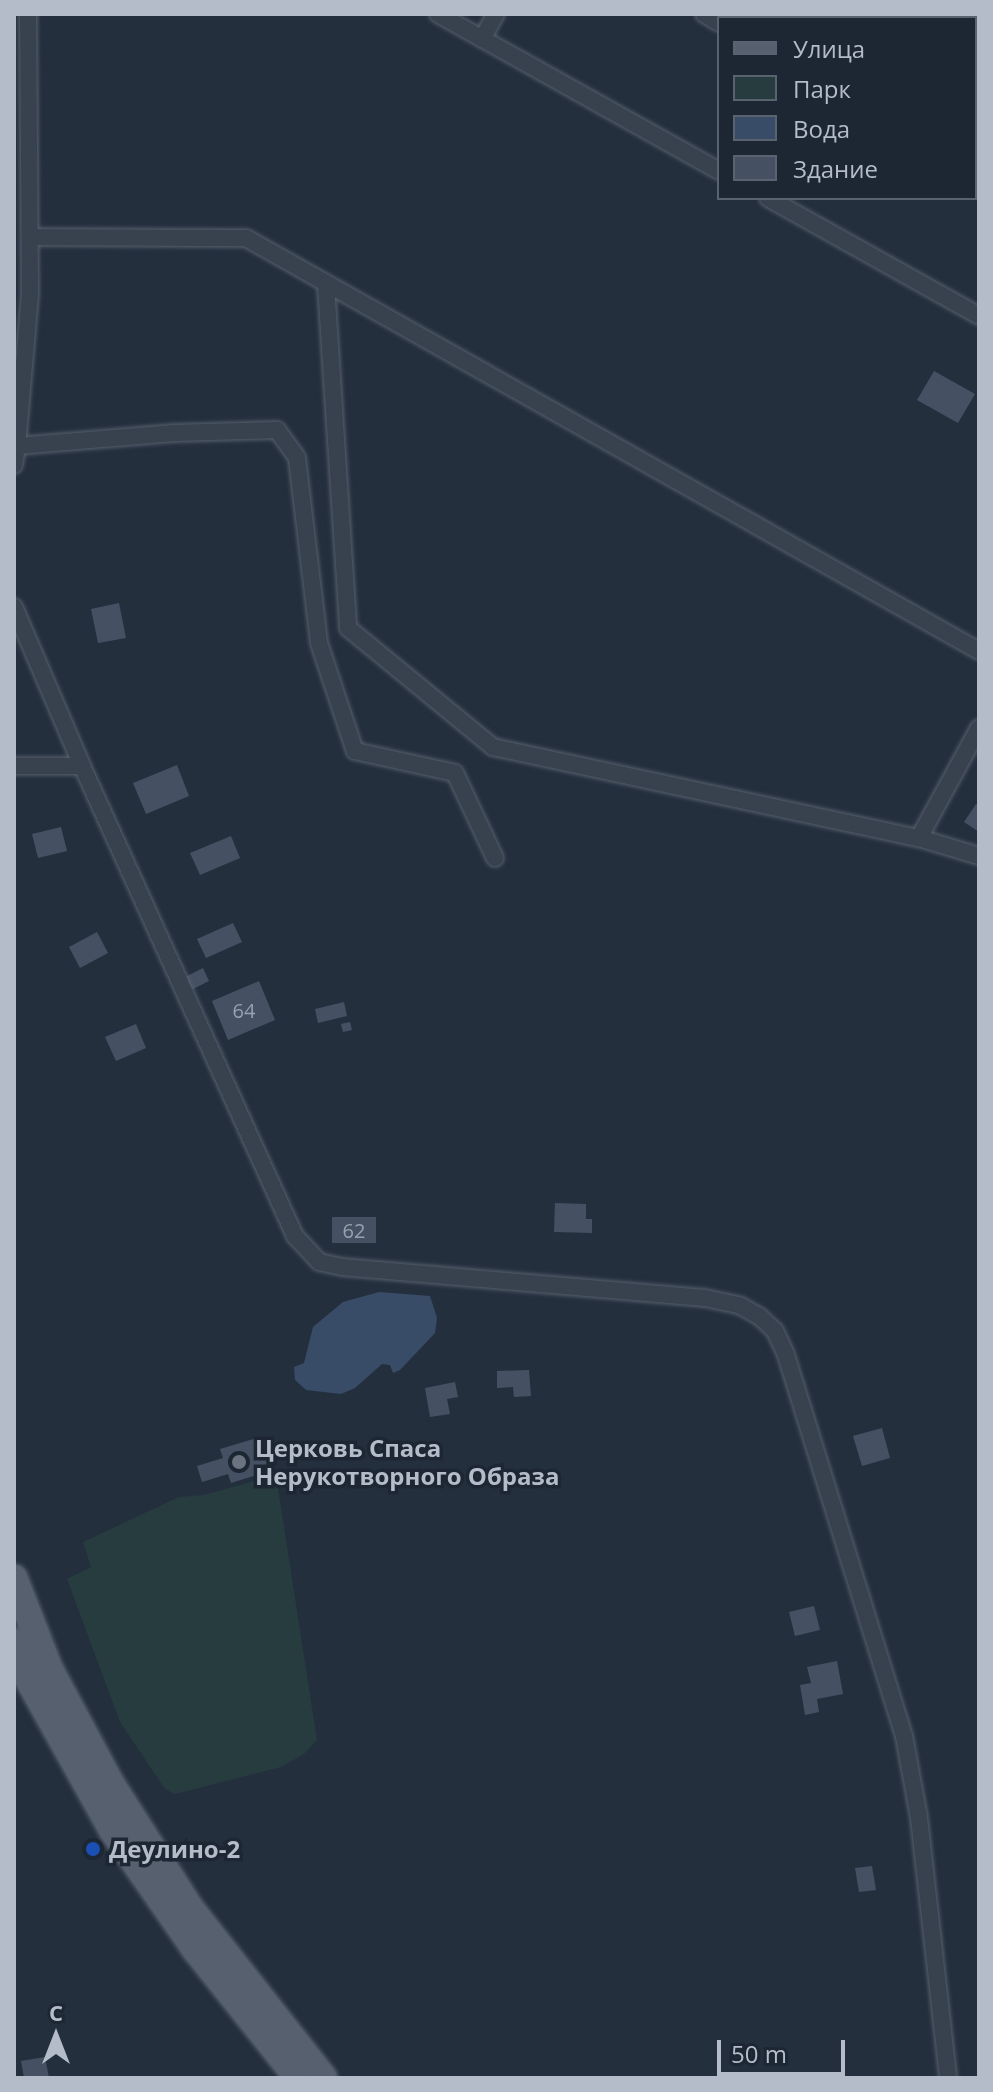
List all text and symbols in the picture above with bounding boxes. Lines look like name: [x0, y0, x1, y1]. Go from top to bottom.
legend: [717, 16, 977, 200]
text: Улица: [793, 32, 865, 65]
text: Парк: [793, 72, 851, 105]
text: Вода: [793, 112, 850, 145]
text: Здание: [793, 152, 878, 185]
house number: 64: [233, 998, 255, 1022]
house number: 62: [343, 1218, 365, 1242]
place label: Церковь Спаса Нерукотворного Образа: [255, 1434, 559, 1490]
marker: Церковь Спаса Нерукотворного Образа: [230, 1453, 248, 1471]
place label: Деулино-2: [109, 1835, 240, 1863]
marker: Деулино-2: [84, 1840, 102, 1858]
north arrow: [16, 1996, 96, 2076]
text: С: [49, 1997, 63, 2027]
scale bar: [721, 2024, 849, 2074]
text: 50 m: [731, 2037, 787, 2070]

